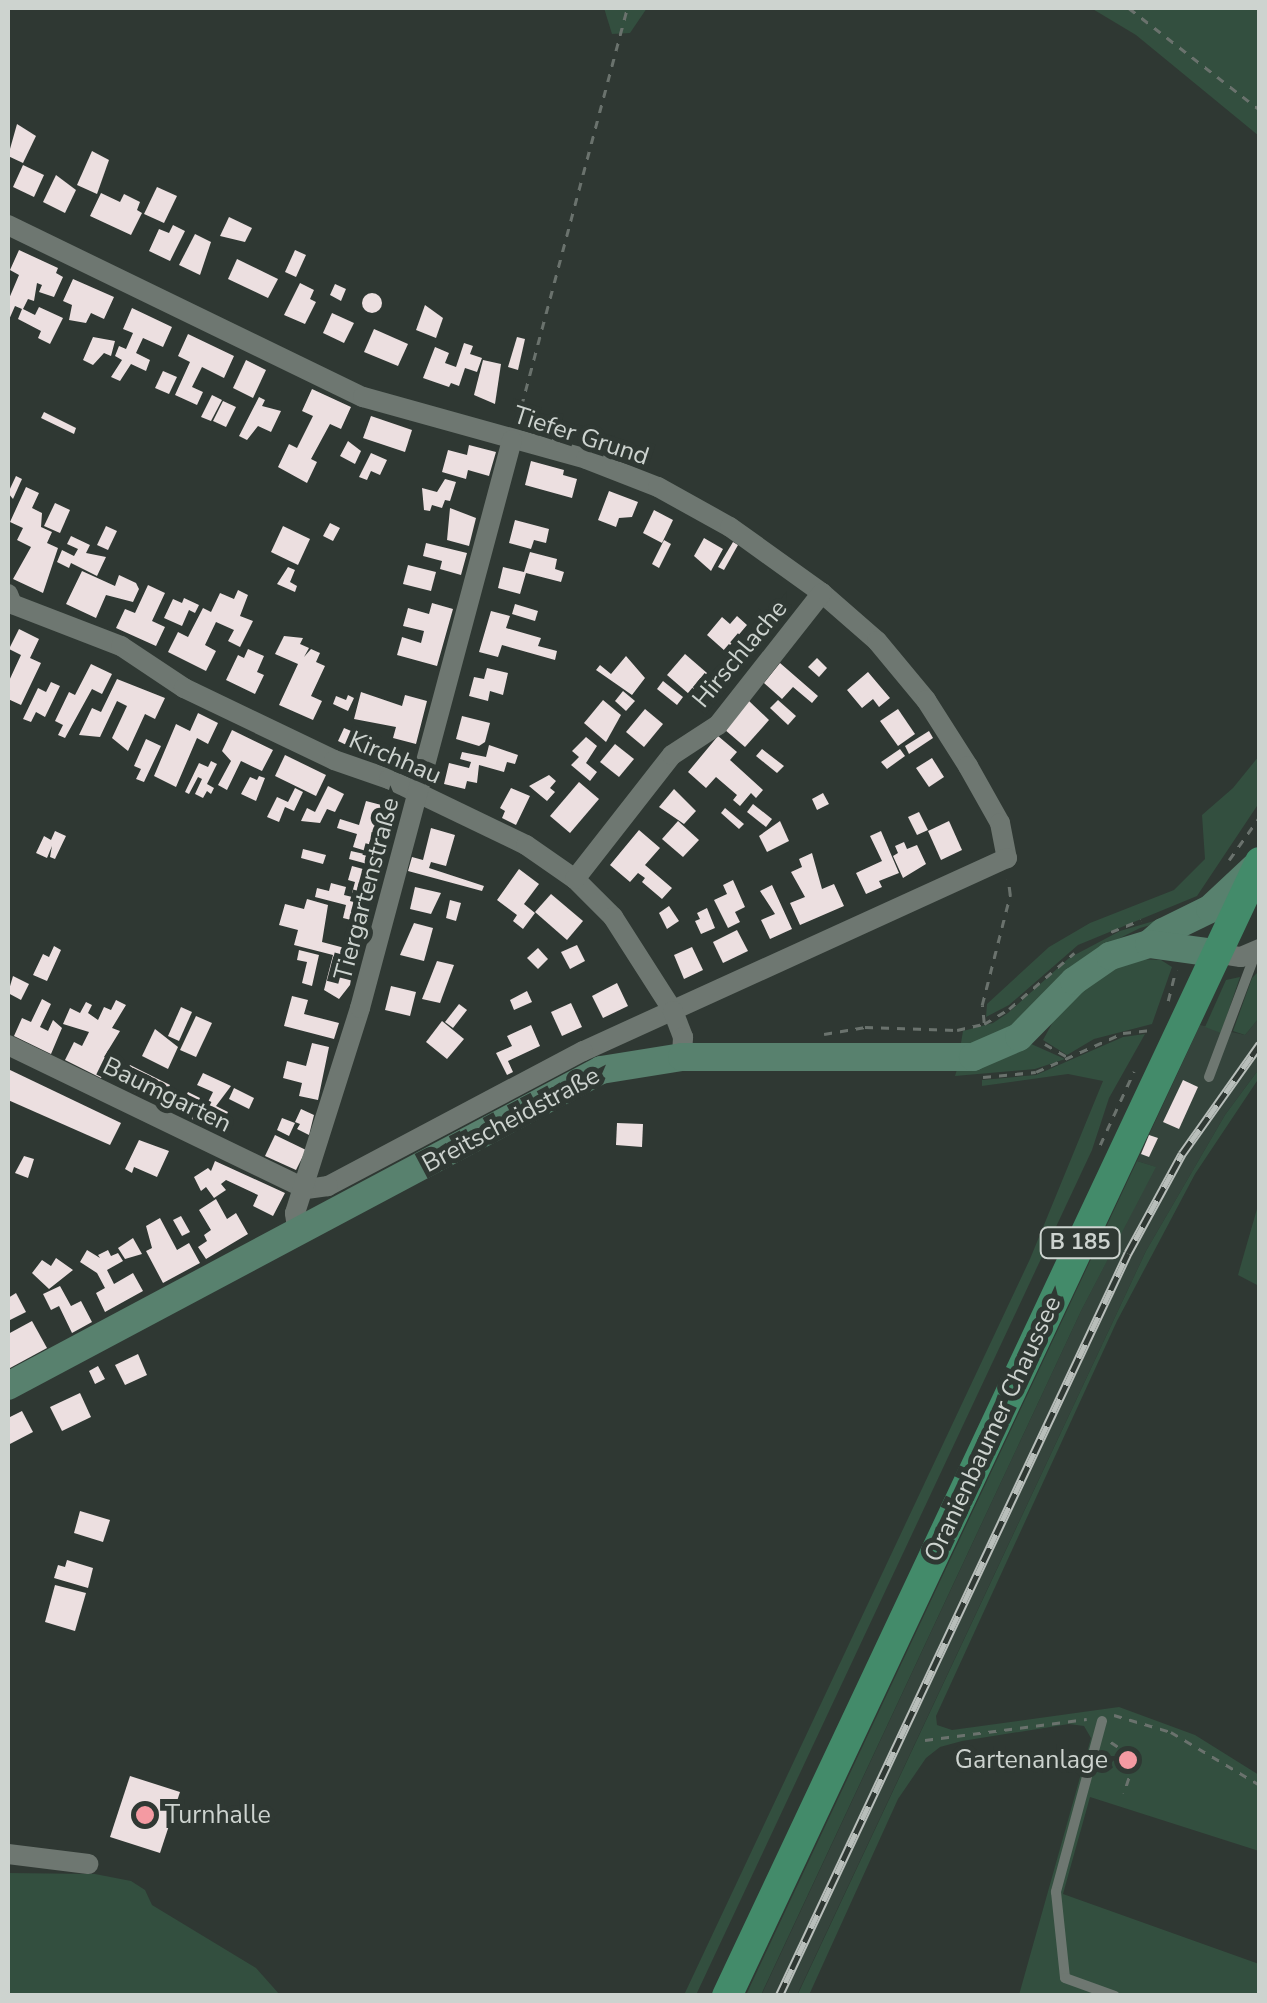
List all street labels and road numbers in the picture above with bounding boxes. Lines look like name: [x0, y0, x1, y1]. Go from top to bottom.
street label: Tiefer Grund: [509, 400, 653, 472]
street label: Hirschlache: [686, 594, 794, 714]
street label: Kirchhau: [344, 725, 446, 791]
street label: Tiergartenstraße: [328, 794, 406, 984]
street label: Baumgarten: [98, 1051, 236, 1139]
street label: Breitscheidstraße: [417, 1061, 605, 1179]
road number: B 185: [1038, 1226, 1122, 1260]
street label: Oranienbaumer Chaussee: [918, 1291, 1068, 1567]

